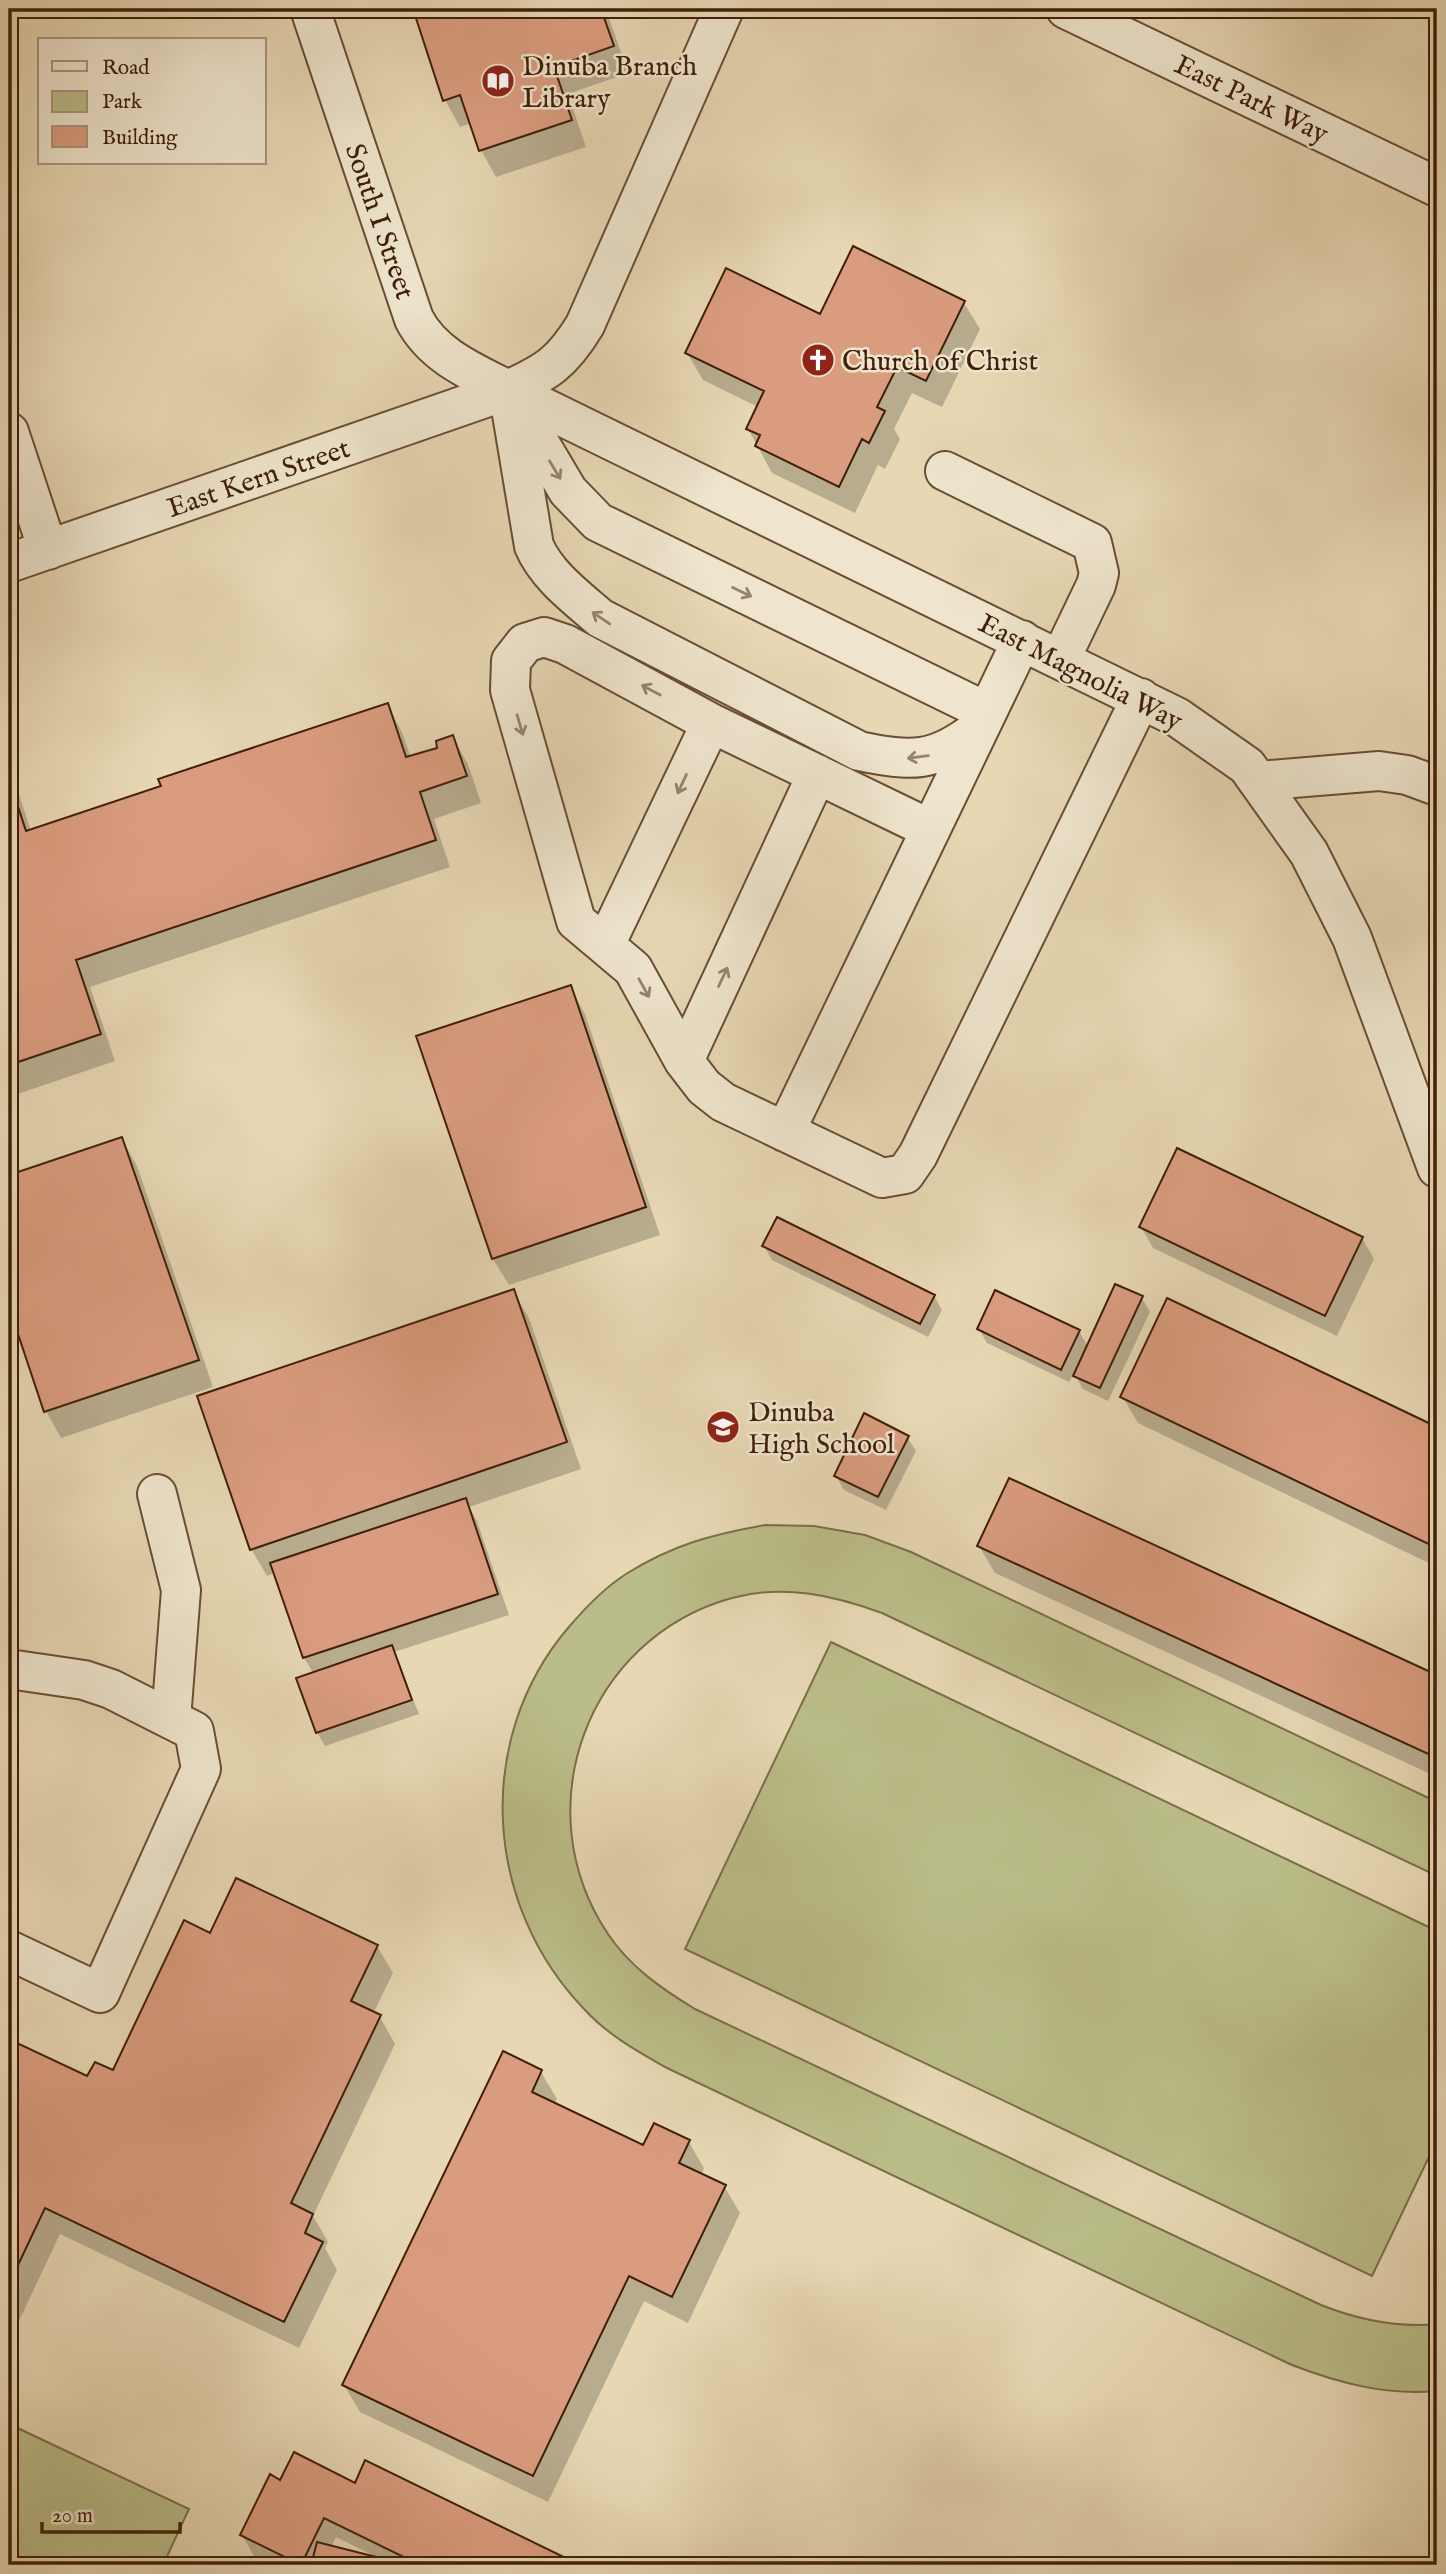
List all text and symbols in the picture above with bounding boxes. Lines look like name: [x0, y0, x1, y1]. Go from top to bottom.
legend: [38, 38, 266, 164]
street label: East Park Way: [1168, 48, 1334, 153]
place label: Dinuba Branch Library: [522, 50, 697, 117]
text: Road: [102, 55, 150, 82]
library icon: Dinuba Branch Library: [479, 62, 517, 100]
text: Park: [102, 89, 143, 116]
text: Building: [102, 125, 178, 152]
street label: South I Street: [336, 139, 422, 305]
church icon: Church of Christ: [799, 341, 837, 379]
place label: Church of Christ: [842, 345, 1038, 380]
street label: East Kern Street: [163, 432, 355, 527]
one-way arrow: [549, 460, 563, 480]
one-way arrow: [731, 585, 752, 599]
street label: East Magnolia Way: [972, 607, 1188, 740]
one-way arrow: [592, 610, 612, 624]
one-way arrow: [641, 683, 662, 697]
one-way arrow: [514, 713, 527, 736]
one-way arrow: [907, 751, 930, 764]
one-way arrow: [674, 773, 688, 794]
one-way arrow: [717, 967, 731, 988]
one-way arrow: [638, 977, 651, 998]
place label: Dinuba High School: [748, 1396, 895, 1463]
school or university icon: Dinuba High School: [704, 1408, 742, 1446]
scale bar: [42, 2490, 180, 2534]
text: 20 m: [52, 2503, 93, 2530]

